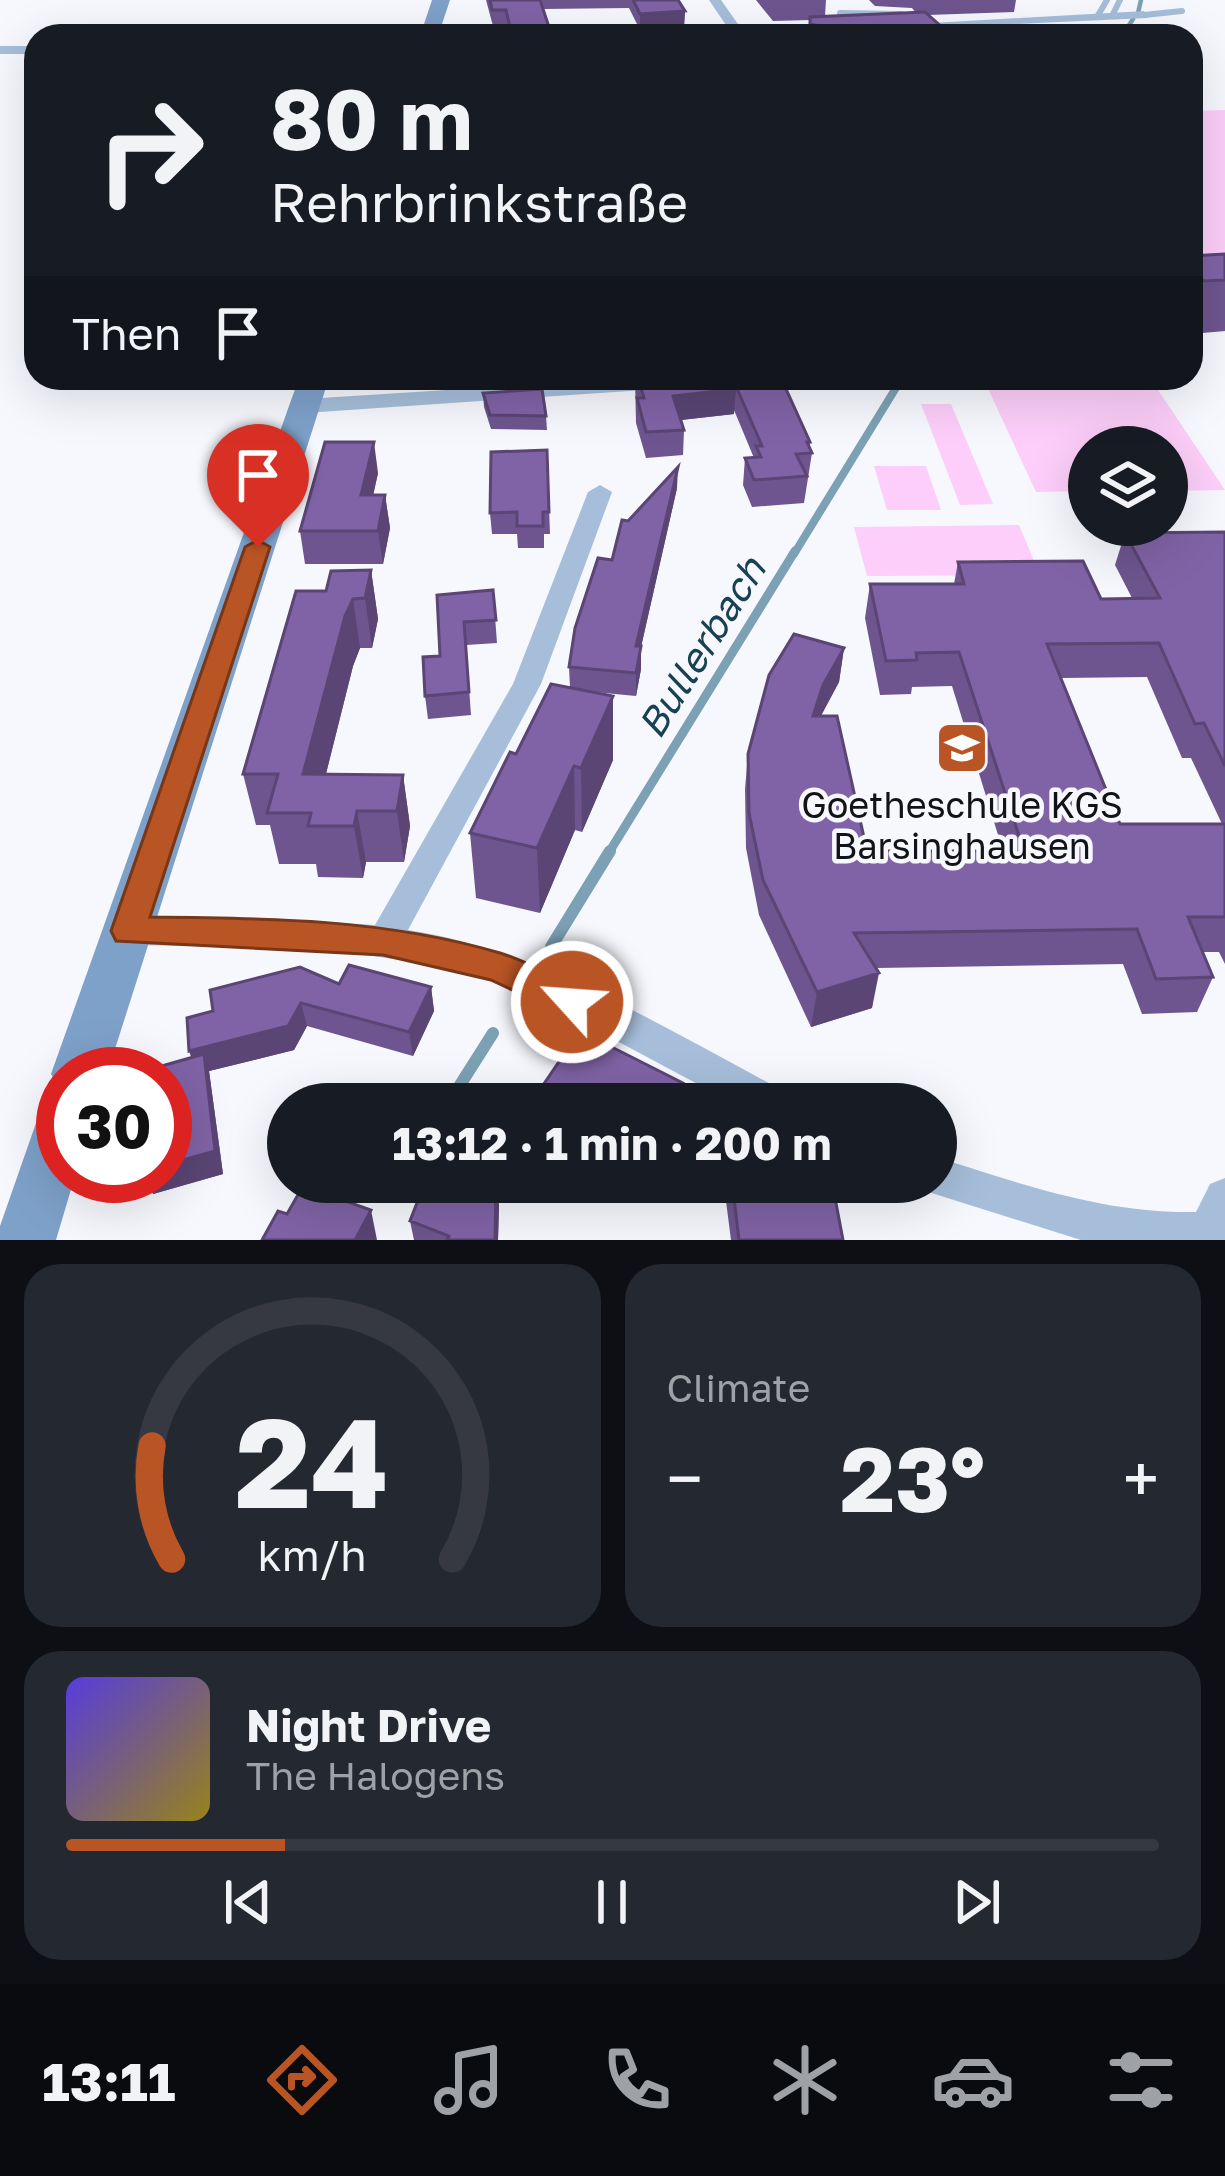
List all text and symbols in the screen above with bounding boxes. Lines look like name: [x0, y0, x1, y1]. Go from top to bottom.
text: 80 m: [270, 68, 473, 168]
icon: right: [72, 72, 228, 228]
text: Rehrbrinkstraße: [270, 169, 688, 234]
icon: arrive: [205, 300, 271, 366]
text: Then: [72, 306, 181, 360]
pin: [207, 424, 309, 547]
map controls: [1068, 426, 1188, 546]
button: layers: [1068, 426, 1188, 546]
icon: arrive: [225, 442, 291, 508]
water label: Bullerbach: [627, 547, 776, 746]
school or university icon: Goetheschule KGS Barsinghausen: [934, 720, 990, 776]
place label: Goetheschule KGS Barsinghausen: [801, 783, 1123, 867]
position arrow: [509, 939, 635, 1065]
speed limit sign: 30: [36, 1047, 192, 1203]
text: 13:12 · 1 min · 200 m: [392, 1116, 832, 1170]
text: Climate: [667, 1364, 810, 1411]
text: 24: [235, 1386, 389, 1535]
text: 23°: [840, 1424, 985, 1532]
text: −: [667, 1438, 703, 1518]
text: +: [1123, 1438, 1159, 1518]
text: km/h: [258, 1528, 367, 1579]
text: Night Drive: [246, 1698, 491, 1752]
text: The Halogens: [246, 1752, 505, 1799]
icon: previous: [215, 1869, 281, 1935]
icon: pause: [579, 1869, 645, 1935]
icon: next: [944, 1869, 1010, 1935]
icon: directions: [260, 2038, 344, 2122]
icon: music: [427, 2038, 511, 2122]
icon: phone: [595, 2038, 679, 2122]
icon: climate: [763, 2038, 847, 2122]
icon: car: [931, 2038, 1015, 2122]
icon: filters: [1099, 2038, 1183, 2122]
text: 13:11: [42, 2048, 176, 2113]

